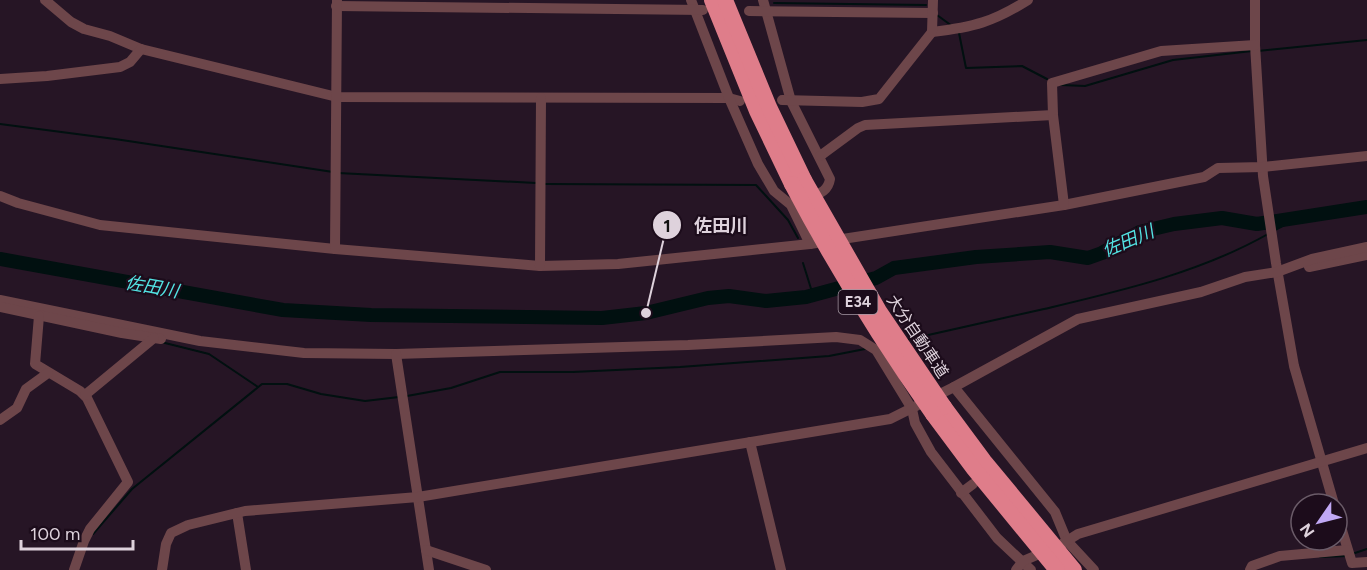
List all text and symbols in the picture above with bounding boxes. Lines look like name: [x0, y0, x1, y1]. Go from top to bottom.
callout: 佐田川: [652, 207, 760, 243]
text: 1: [663, 215, 671, 237]
text: 佐田川: [694, 215, 748, 237]
water label: 佐田川: [1099, 220, 1159, 262]
water label: 佐田川: [124, 271, 182, 303]
road number: E34: [838, 290, 878, 314]
street label: 大分自動車道: [883, 291, 952, 381]
north arrow: [1289, 492, 1349, 552]
scale bar: [21, 513, 134, 551]
text: N: [1296, 520, 1318, 541]
text: 100 m: [30, 523, 80, 545]

